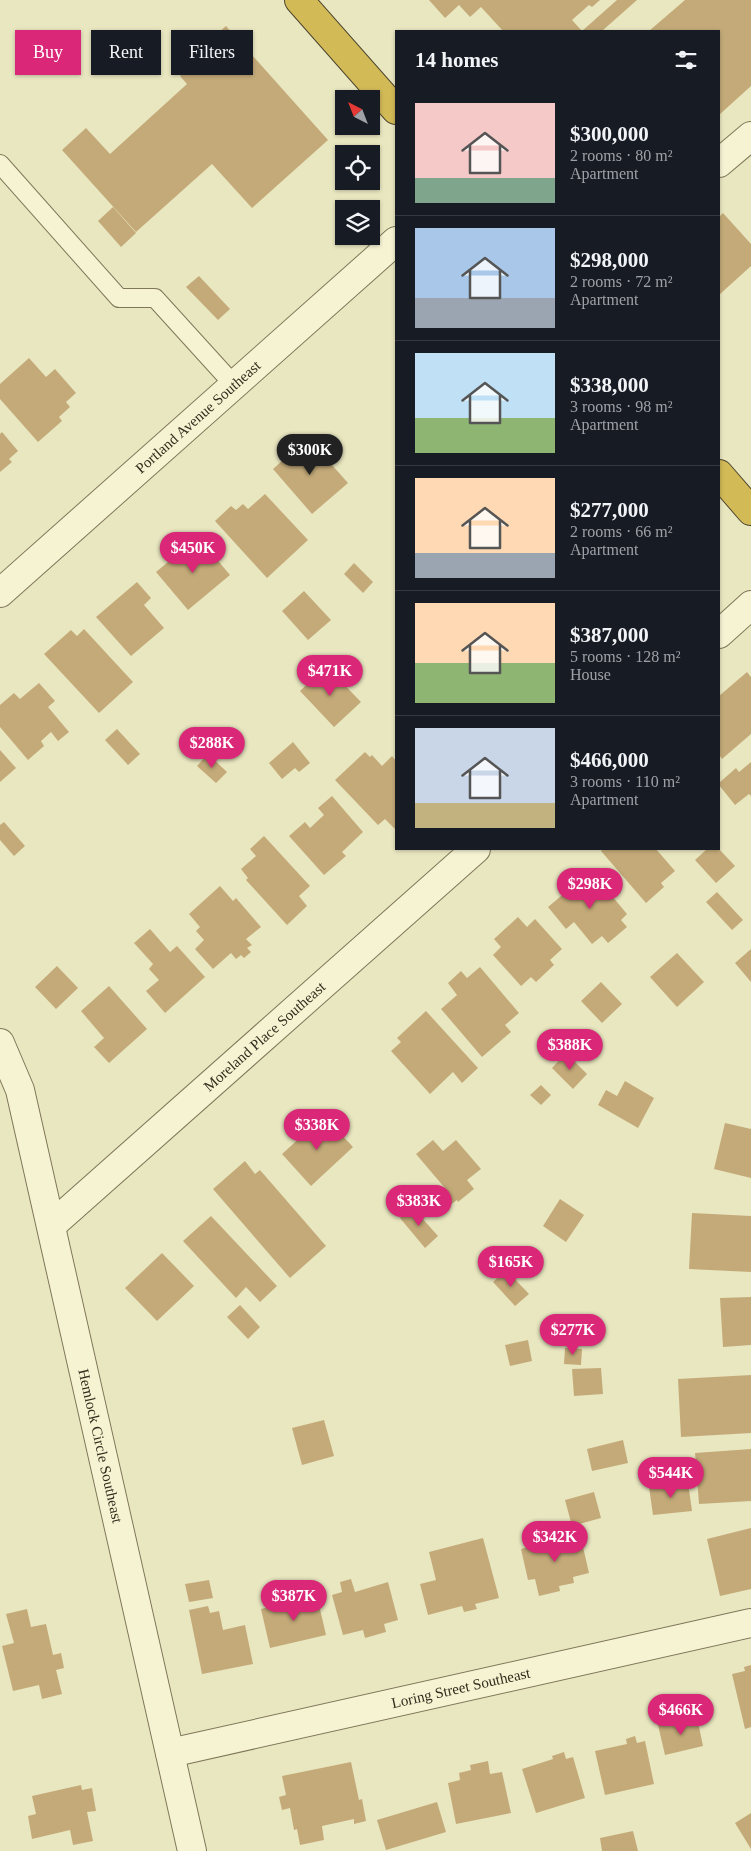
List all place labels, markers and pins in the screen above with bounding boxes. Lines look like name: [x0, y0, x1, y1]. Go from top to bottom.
pin: $300K: [275, 434, 345, 476]
pin: $450K: [158, 532, 228, 574]
pin: $471K: [295, 654, 365, 697]
pin: $288K: [177, 726, 247, 769]
pin: $298K: [555, 868, 625, 910]
pin: $388K: [535, 1028, 605, 1071]
pin: $338K: [282, 1108, 352, 1151]
pin: $383K: [384, 1184, 454, 1227]
pin: $165K: [476, 1246, 546, 1288]
pin: $277K: [538, 1314, 608, 1356]
pin: $544K: [636, 1456, 706, 1499]
pin: $342K: [520, 1520, 590, 1563]
pin: $387K: [259, 1580, 329, 1622]
pin: $466K: [646, 1694, 716, 1736]

